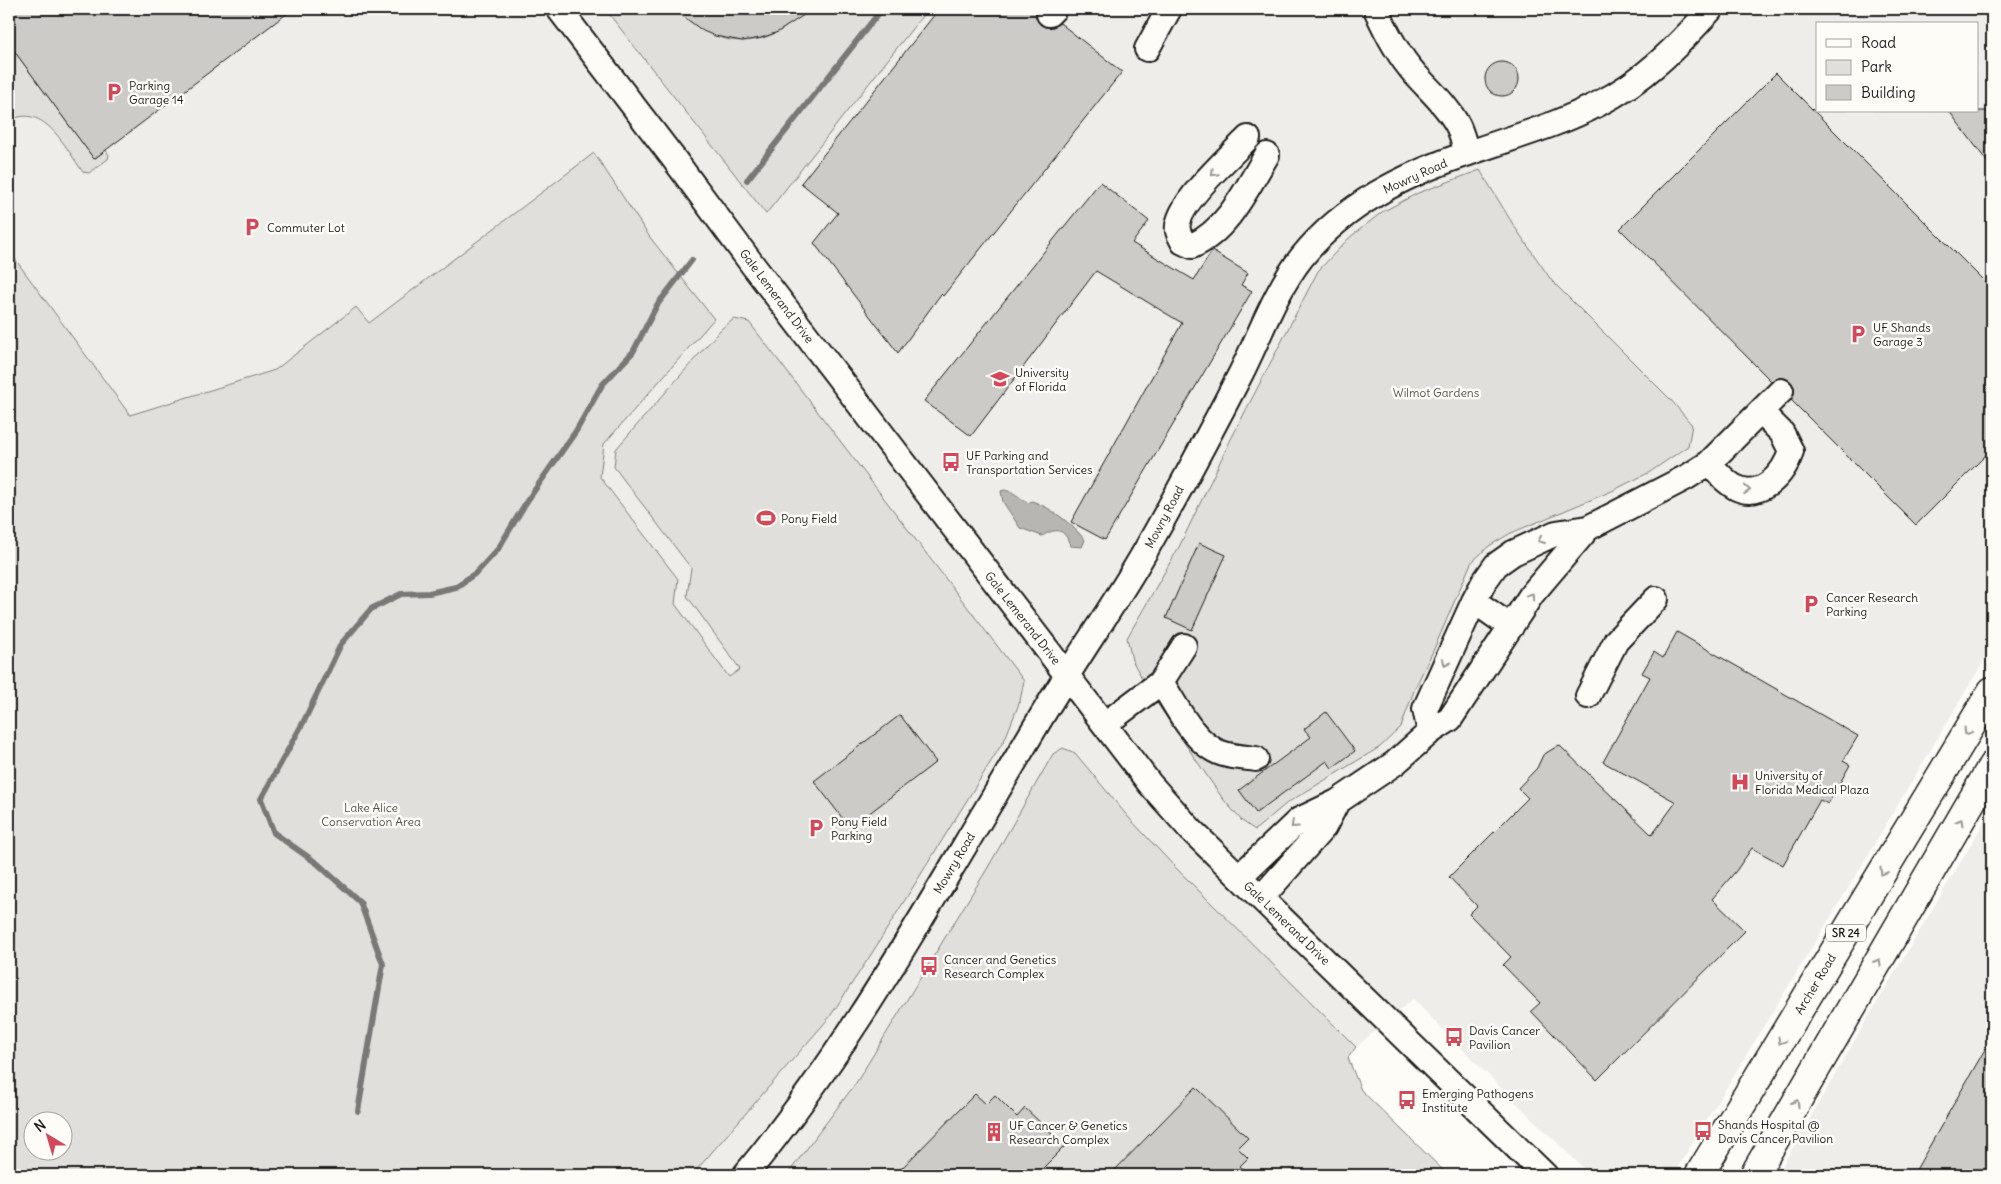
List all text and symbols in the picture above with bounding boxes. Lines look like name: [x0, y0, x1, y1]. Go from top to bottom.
legend: [1816, 22, 1978, 112]
text: Road: [1861, 33, 1896, 52]
text: Park: [1861, 57, 1892, 76]
place label: Parking Garage 14: [129, 78, 184, 107]
parking icon: Parking Garage 14: [103, 81, 125, 103]
text: Building: [1861, 83, 1916, 102]
street label: Mowry Road: [1381, 155, 1449, 197]
one-way arrow: [1211, 167, 1220, 176]
parking icon: Commuter Lot: [241, 216, 263, 238]
place label: Commuter Lot: [267, 220, 345, 235]
street label: Gale Lemerand Drive: [737, 246, 817, 346]
place label: UF Shands Garage 3: [1873, 320, 1931, 349]
parking icon: UF Shands Garage 3: [1847, 323, 1869, 345]
place label: University of Florida: [1015, 365, 1069, 394]
school or university icon: University of Florida: [989, 368, 1011, 390]
park label: Wilmot Gardens: [1393, 385, 1479, 400]
place label: UF Parking and Transportation Services: [966, 448, 1093, 477]
bus stop icon: UF Parking and Transportation Services: [940, 451, 962, 473]
street label: Mowry Road: [1141, 483, 1187, 551]
one-way arrow: [1744, 484, 1752, 495]
sports icon: Pony Field: [755, 507, 777, 529]
place label: Pony Field: [781, 511, 837, 526]
one-way arrow: [1538, 534, 1547, 544]
street label: Gale Lemerand Drive: [982, 568, 1064, 668]
place label: Cancer Research Parking: [1826, 590, 1918, 619]
one-way arrow: [1525, 592, 1534, 602]
parking icon: Cancer Research Parking: [1800, 593, 1822, 615]
one-way arrow: [1442, 658, 1453, 667]
one-way arrow: [1964, 727, 1974, 736]
place label: University of Florida Medical Plaza: [1755, 768, 1869, 797]
hospital icon: University of Florida Medical Plaza: [1729, 771, 1751, 793]
park label: Lake Alice Conservation Area: [321, 800, 421, 829]
place label: Pony Field Parking: [831, 814, 887, 843]
parking icon: Pony Field Parking: [805, 817, 827, 839]
one-way arrow: [1953, 818, 1963, 827]
one-way arrow: [1291, 819, 1300, 828]
street label: Mowry Road: [930, 830, 978, 896]
one-way arrow: [1880, 866, 1889, 875]
street label: Gale Lemerand Drive: [1241, 878, 1333, 968]
road number: SR 24: [1826, 924, 1866, 941]
street label: Archer Road: [1791, 951, 1839, 1017]
place label: Cancer and Genetics Research Complex: [944, 952, 1056, 981]
bus stop icon: Cancer and Genetics Research Complex: [918, 955, 940, 977]
one-way arrow: [1872, 959, 1882, 968]
place label: Davis Cancer Pavilion: [1469, 1023, 1540, 1052]
bus stop icon: Davis Cancer Pavilion: [1443, 1026, 1465, 1048]
one-way arrow: [1777, 1035, 1787, 1044]
place label: Emerging Pathogens Institute: [1422, 1086, 1534, 1115]
bus stop icon: Emerging Pathogens Institute: [1396, 1089, 1418, 1111]
one-way arrow: [1790, 1099, 1800, 1108]
north arrow: [22, 1112, 72, 1162]
text: N: [31, 1116, 49, 1136]
place label: Shands Hospital @ Davis Cancer Pavilion: [1718, 1117, 1833, 1146]
place label: UF Cancer & Genetics Research Complex: [1009, 1118, 1127, 1147]
bus stop icon: Shands Hospital @ Davis Cancer Pavilion: [1692, 1120, 1714, 1142]
building icon: UF Cancer & Genetics Research Complex: [983, 1121, 1005, 1143]

